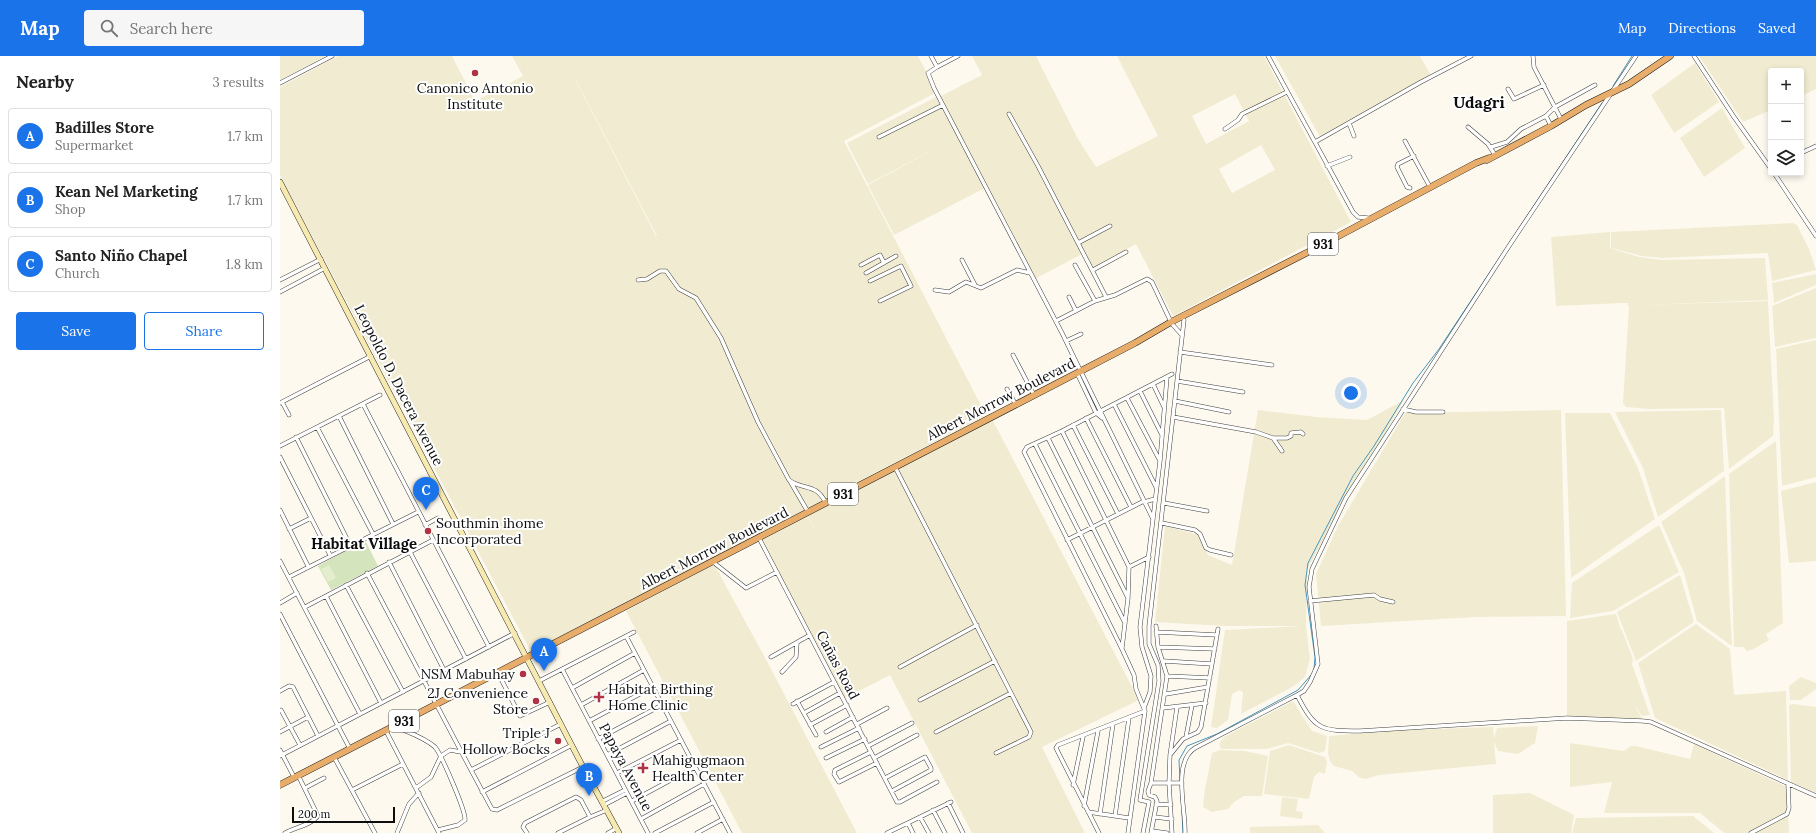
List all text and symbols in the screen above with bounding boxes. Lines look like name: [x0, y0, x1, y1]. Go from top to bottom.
search box: [84, 10, 364, 46]
text: Map: [20, 16, 60, 40]
icon: search: [98, 17, 120, 39]
text: Search here: [130, 19, 213, 38]
text: Map: [1618, 19, 1646, 37]
text: Directions: [1668, 19, 1736, 37]
text: Saved: [1758, 19, 1796, 37]
marker: Canonico Antonio Institute: [470, 68, 480, 78]
map controls: [1768, 68, 1804, 176]
button: +: [1768, 68, 1804, 104]
text: Nearby: [16, 71, 74, 93]
text: 3 results: [212, 74, 264, 91]
place label: Canonico Antonio Institute: [417, 79, 533, 113]
district label: Udagri: [1453, 92, 1505, 112]
button: −: [1768, 104, 1804, 140]
text: Badilles Store: [55, 118, 154, 137]
text: A: [26, 128, 34, 145]
text: 1.7 km: [227, 128, 263, 145]
text: Supermarket: [55, 137, 133, 154]
button: layers: [1768, 140, 1804, 176]
text: Kean Nel Marketing: [55, 182, 198, 201]
text: B: [26, 192, 34, 209]
text: 1.7 km: [227, 192, 263, 209]
text: Shop: [55, 201, 86, 218]
road number: 931: [1308, 233, 1338, 255]
text: Santo Niño Chapel: [55, 246, 187, 265]
text: C: [26, 256, 34, 273]
text: 1.8 km: [226, 256, 263, 273]
text: Church: [55, 265, 100, 282]
street label: Leopoldo D. Dacera Avenue: [350, 301, 448, 469]
button: Save: [16, 312, 136, 350]
button: Share: [144, 312, 264, 350]
street label: Albert Morrow Boulevard: [923, 354, 1078, 445]
your location: [1341, 383, 1361, 403]
pin: C: [413, 477, 439, 510]
road number: 931: [828, 483, 858, 505]
street label: Albert Morrow Boulevard: [636, 503, 791, 594]
place label: Southmin ihome Incorporated: [436, 514, 544, 548]
marker: Southmin ihome Incorporated: [423, 526, 433, 536]
district label: Habitat Village: [311, 534, 417, 553]
street label: Cañas Road: [812, 627, 864, 703]
pin: A: [531, 638, 557, 671]
place label: NSM Mabuhay: [420, 665, 516, 683]
marker: NSM Mabuhay: [518, 669, 528, 679]
place label: Habitat Birthing Home Clinic: [608, 680, 713, 714]
place label: 2J Convenience Store: [427, 684, 528, 718]
marker: Habitat Birthing Home Clinic: [593, 691, 605, 703]
marker: 2J Convenience Store: [531, 696, 541, 706]
road number: 931: [389, 710, 419, 732]
street label: Papaya Avenue: [595, 720, 657, 814]
place label: Triple J Hollow Bocks: [462, 724, 550, 758]
marker: Triple J Hollow Bocks: [553, 736, 563, 746]
place label: Mahigugmaon Health Center: [652, 751, 745, 785]
marker: Mahigugmaon Health Center: [637, 762, 649, 774]
pin: B: [576, 763, 602, 796]
scale bar: [292, 805, 395, 824]
text: 200 m: [298, 807, 330, 821]

